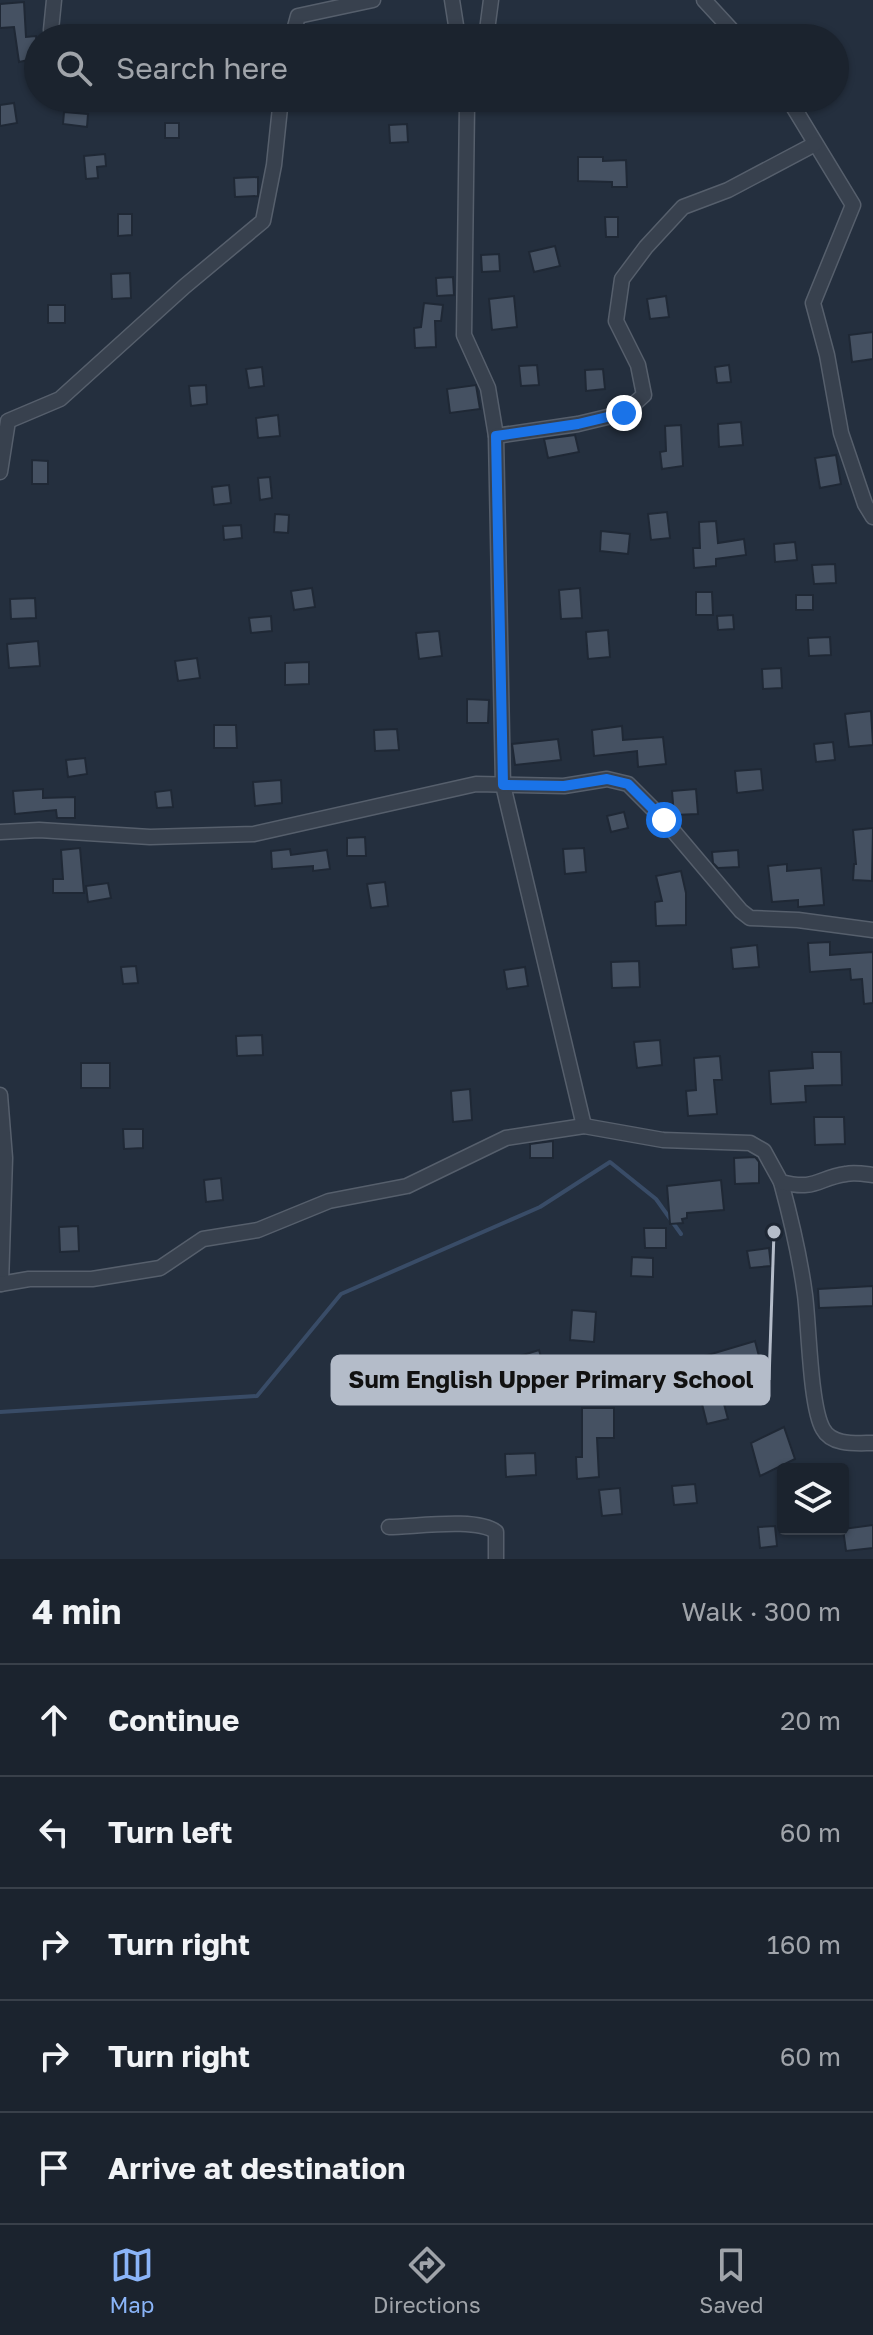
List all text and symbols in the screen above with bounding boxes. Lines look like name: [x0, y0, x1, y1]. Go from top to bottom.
search box: [24, 24, 849, 112]
icon: search: [52, 46, 96, 90]
text: Search here: [116, 50, 288, 86]
route end: [606, 395, 642, 431]
route start: [646, 802, 682, 838]
callout: Sum English Upper Primary School: [332, 1356, 769, 1404]
text: Sum English Upper Primary School: [348, 1364, 754, 1393]
map controls: [777, 1463, 849, 1535]
button: layers: [777, 1463, 849, 1535]
text: 4 min: [32, 1591, 121, 1631]
text: Walk · 300 m: [682, 1596, 841, 1627]
icon: ahead: [32, 1698, 76, 1742]
text: Continue: [108, 1702, 239, 1738]
text: 20 m: [780, 1705, 841, 1736]
icon: left: [32, 1810, 76, 1854]
text: Turn left: [108, 1814, 233, 1850]
text: 60 m: [780, 1817, 841, 1848]
icon: right: [32, 1922, 76, 1966]
text: Turn right: [108, 1926, 250, 1962]
text: 160 m: [767, 1929, 841, 1960]
icon: right: [32, 2034, 76, 2078]
text: Turn right: [108, 2038, 250, 2074]
text: 60 m: [780, 2041, 841, 2072]
icon: arrive: [32, 2146, 76, 2190]
text: Arrive at destination: [108, 2150, 405, 2186]
tab: Map: [109, 2243, 154, 2318]
tab: Directions: [373, 2243, 481, 2318]
tab: Saved: [699, 2243, 764, 2318]

